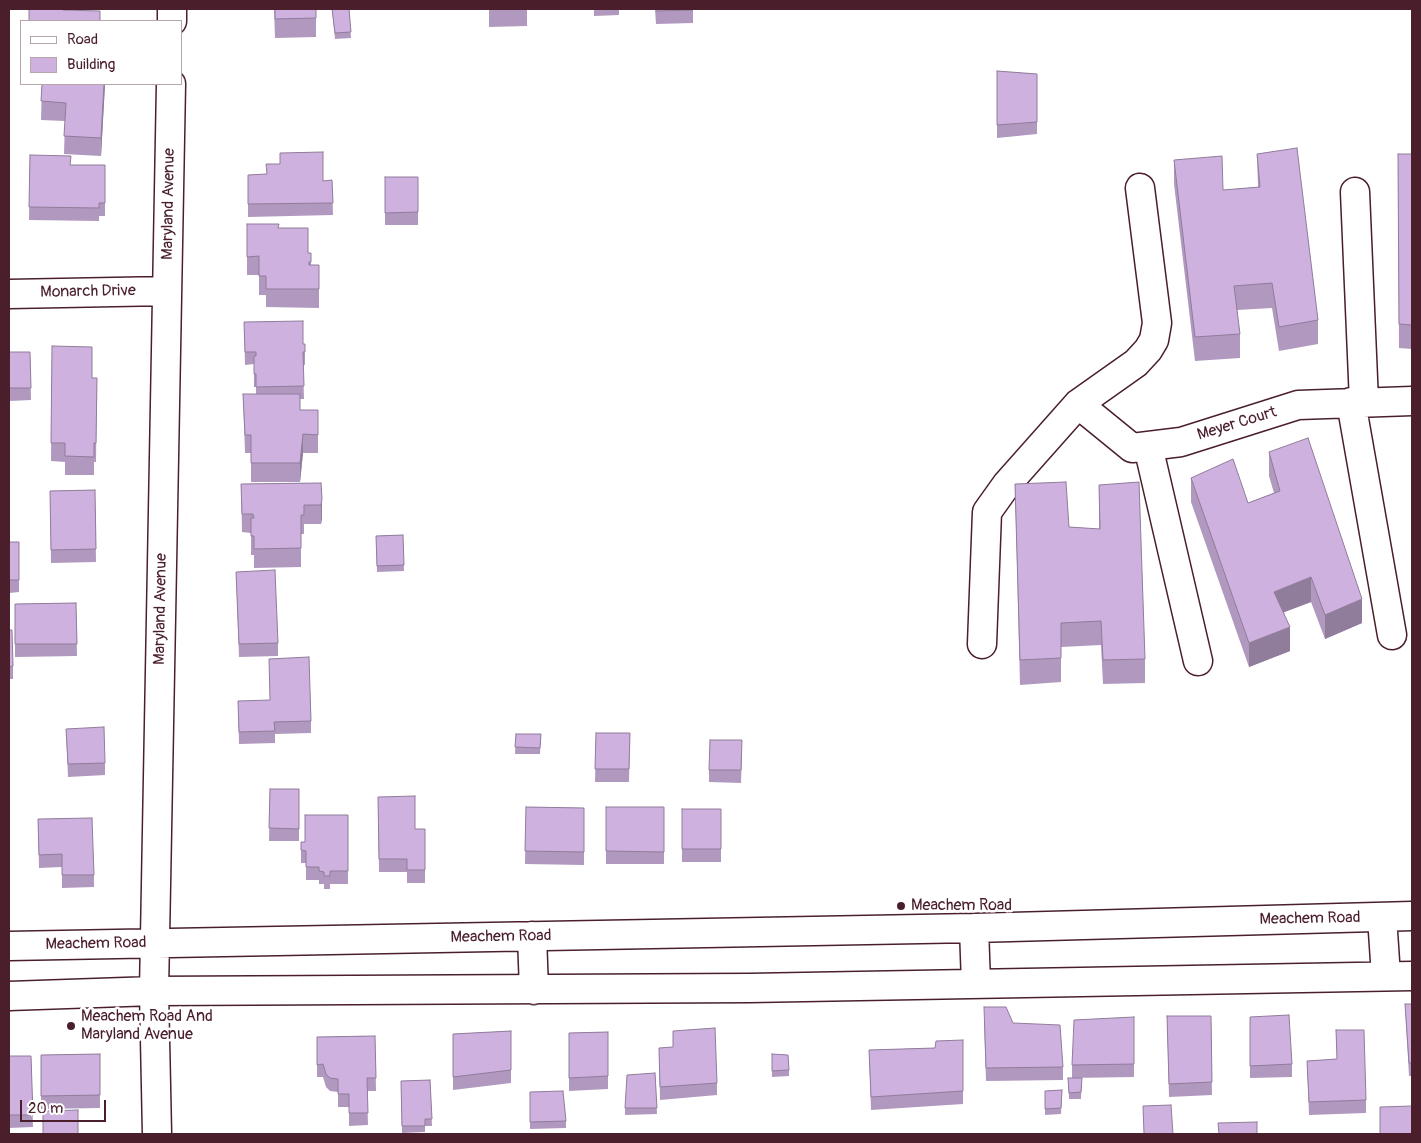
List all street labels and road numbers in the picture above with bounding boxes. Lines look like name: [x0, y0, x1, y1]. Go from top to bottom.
street label: Maryland Avenue: [158, 148, 180, 260]
street label: Monarch Drive: [40, 282, 136, 302]
street label: Meyer Court: [1195, 403, 1279, 445]
street label: Maryland Avenue: [150, 553, 172, 665]
street label: Meachem Road: [1259, 909, 1361, 929]
street label: Meachem Road: [450, 927, 552, 947]
street label: Meachem Road: [45, 934, 147, 954]

